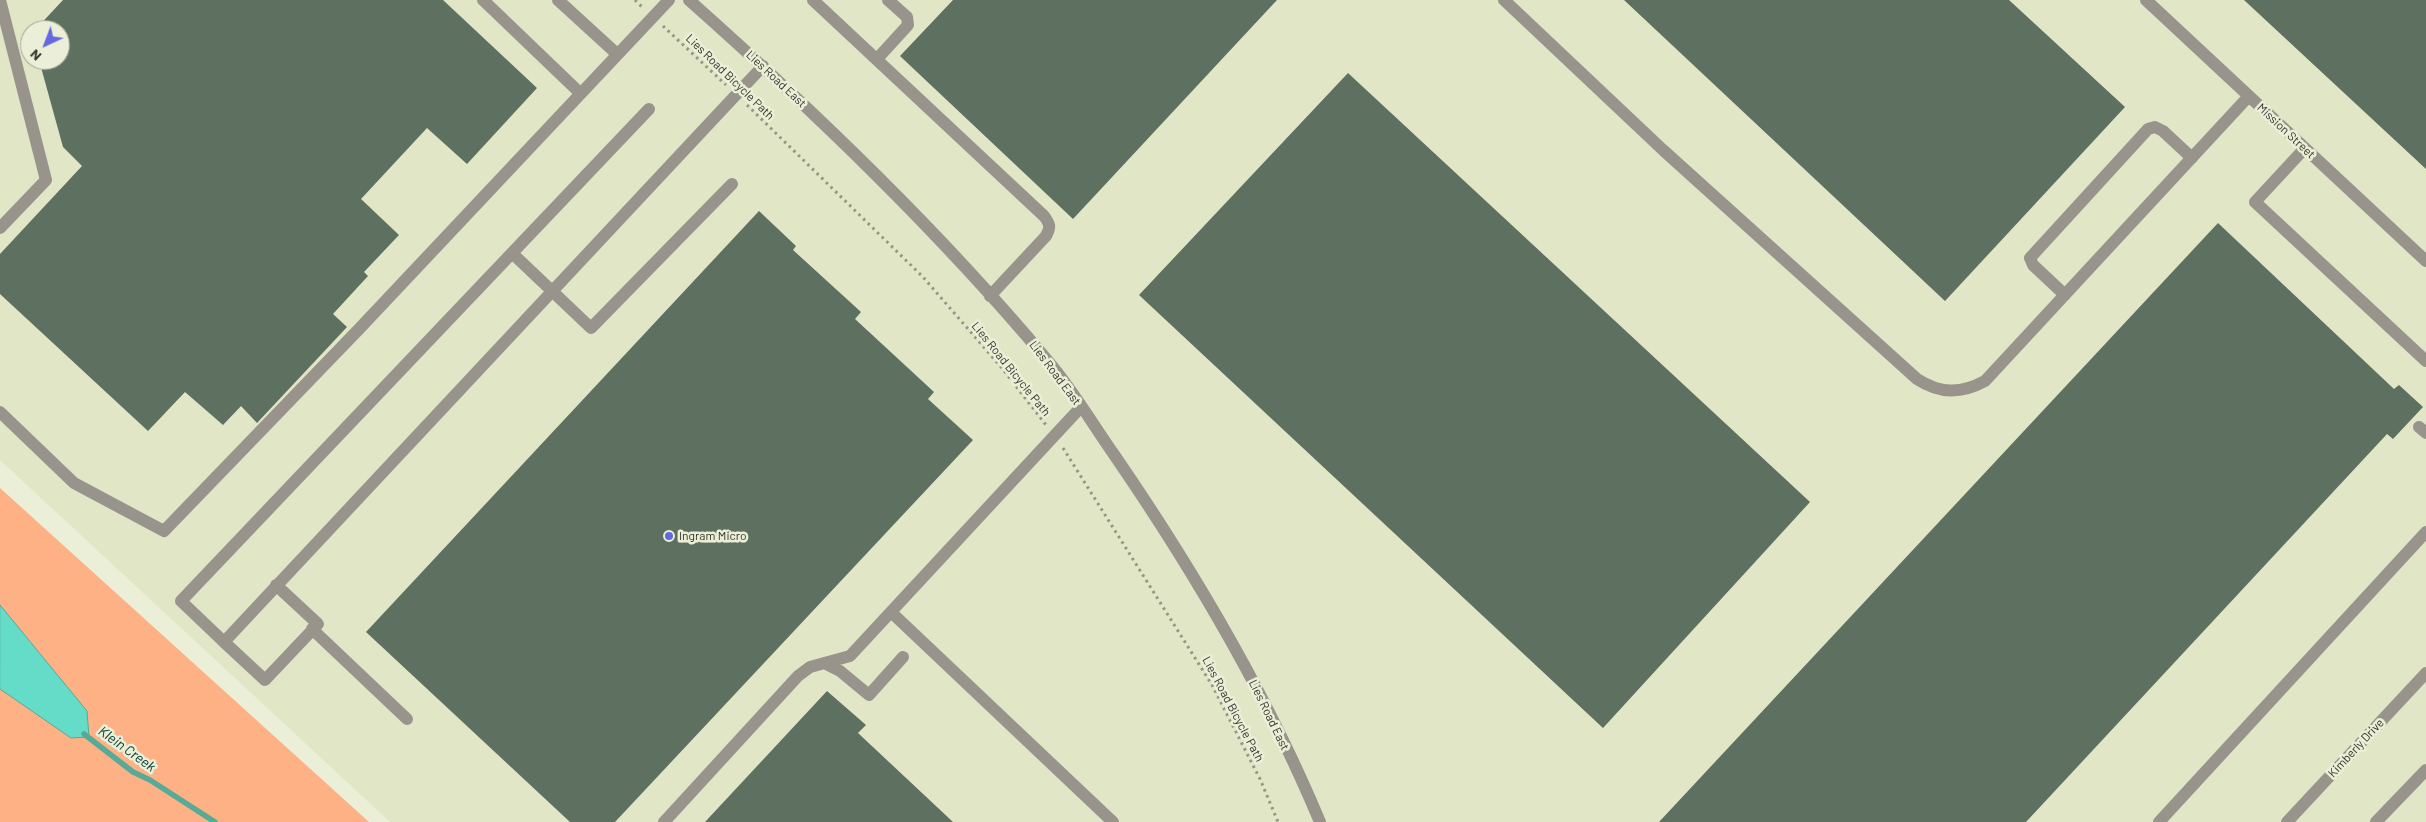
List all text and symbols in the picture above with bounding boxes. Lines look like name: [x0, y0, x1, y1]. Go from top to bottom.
north arrow: [20, 20, 70, 70]
street label: Lies Road Bicycle Path: [683, 31, 777, 123]
text: N: [26, 46, 44, 65]
street label: Lies Road East: [743, 48, 809, 110]
street label: Mission Street: [2254, 100, 2318, 162]
street label: Lies Road Bicycle Path: [969, 319, 1053, 419]
street label: Lies Road East: [1026, 338, 1084, 408]
place label: Ingram Micro: [679, 529, 747, 543]
marker: Ingram Micro: [663, 530, 675, 542]
street label: Lies Road Bicycle Path: [1199, 654, 1267, 764]
street label: Lies Road East: [1246, 677, 1292, 753]
street label: Kimberly Drive: [2325, 716, 2387, 780]
water label: Klein Creek: [95, 723, 159, 775]

